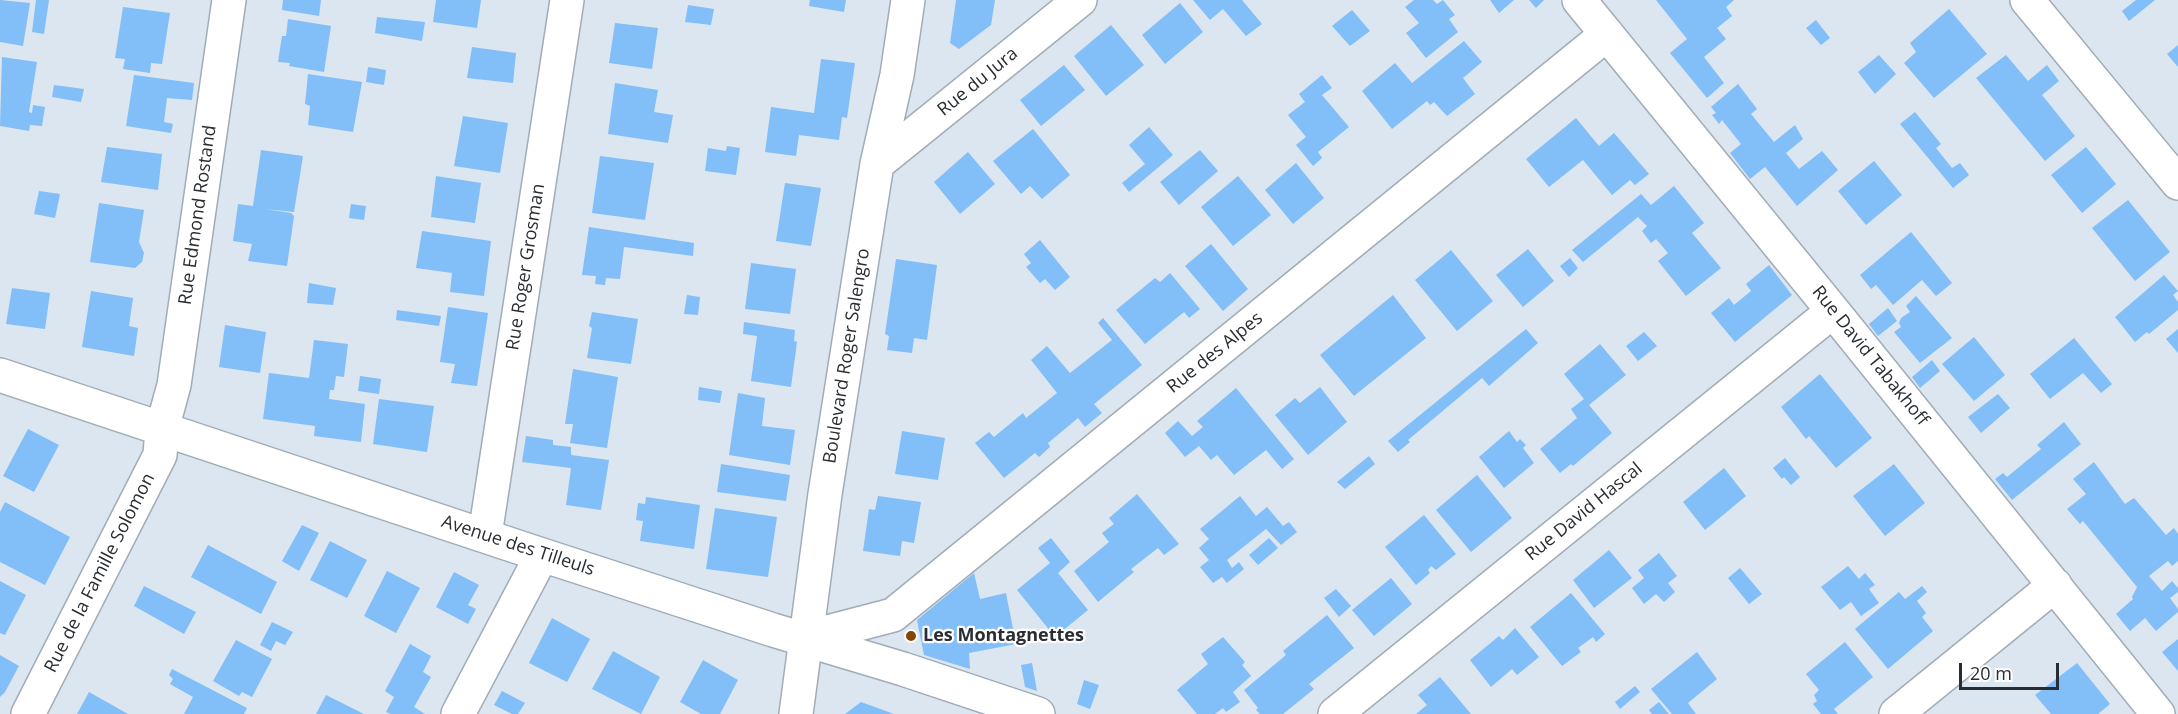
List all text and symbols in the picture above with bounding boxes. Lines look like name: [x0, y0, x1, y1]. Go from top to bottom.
street label: Rue du Jura: [934, 43, 1022, 121]
street label: Rue Edmond Rostand: [175, 124, 221, 306]
street label: Rue Roger Grosman: [502, 182, 550, 352]
street label: Boulevard Roger Salengro: [819, 247, 875, 465]
street label: Rue David Tabakhoff: [1807, 282, 1933, 430]
street label: Rue des Alpes: [1163, 308, 1267, 398]
street label: Rue David Hascal: [1521, 458, 1647, 566]
street label: Rue de la Famille Solomon: [40, 470, 160, 676]
street label: Avenue des Tilleuls: [439, 511, 597, 581]
place label: Les Montagnettes: [923, 625, 1084, 647]
marker: Les Montagnettes: [904, 629, 918, 643]
scale bar: [1962, 651, 2062, 689]
text: 20 m: [1970, 661, 2012, 685]

